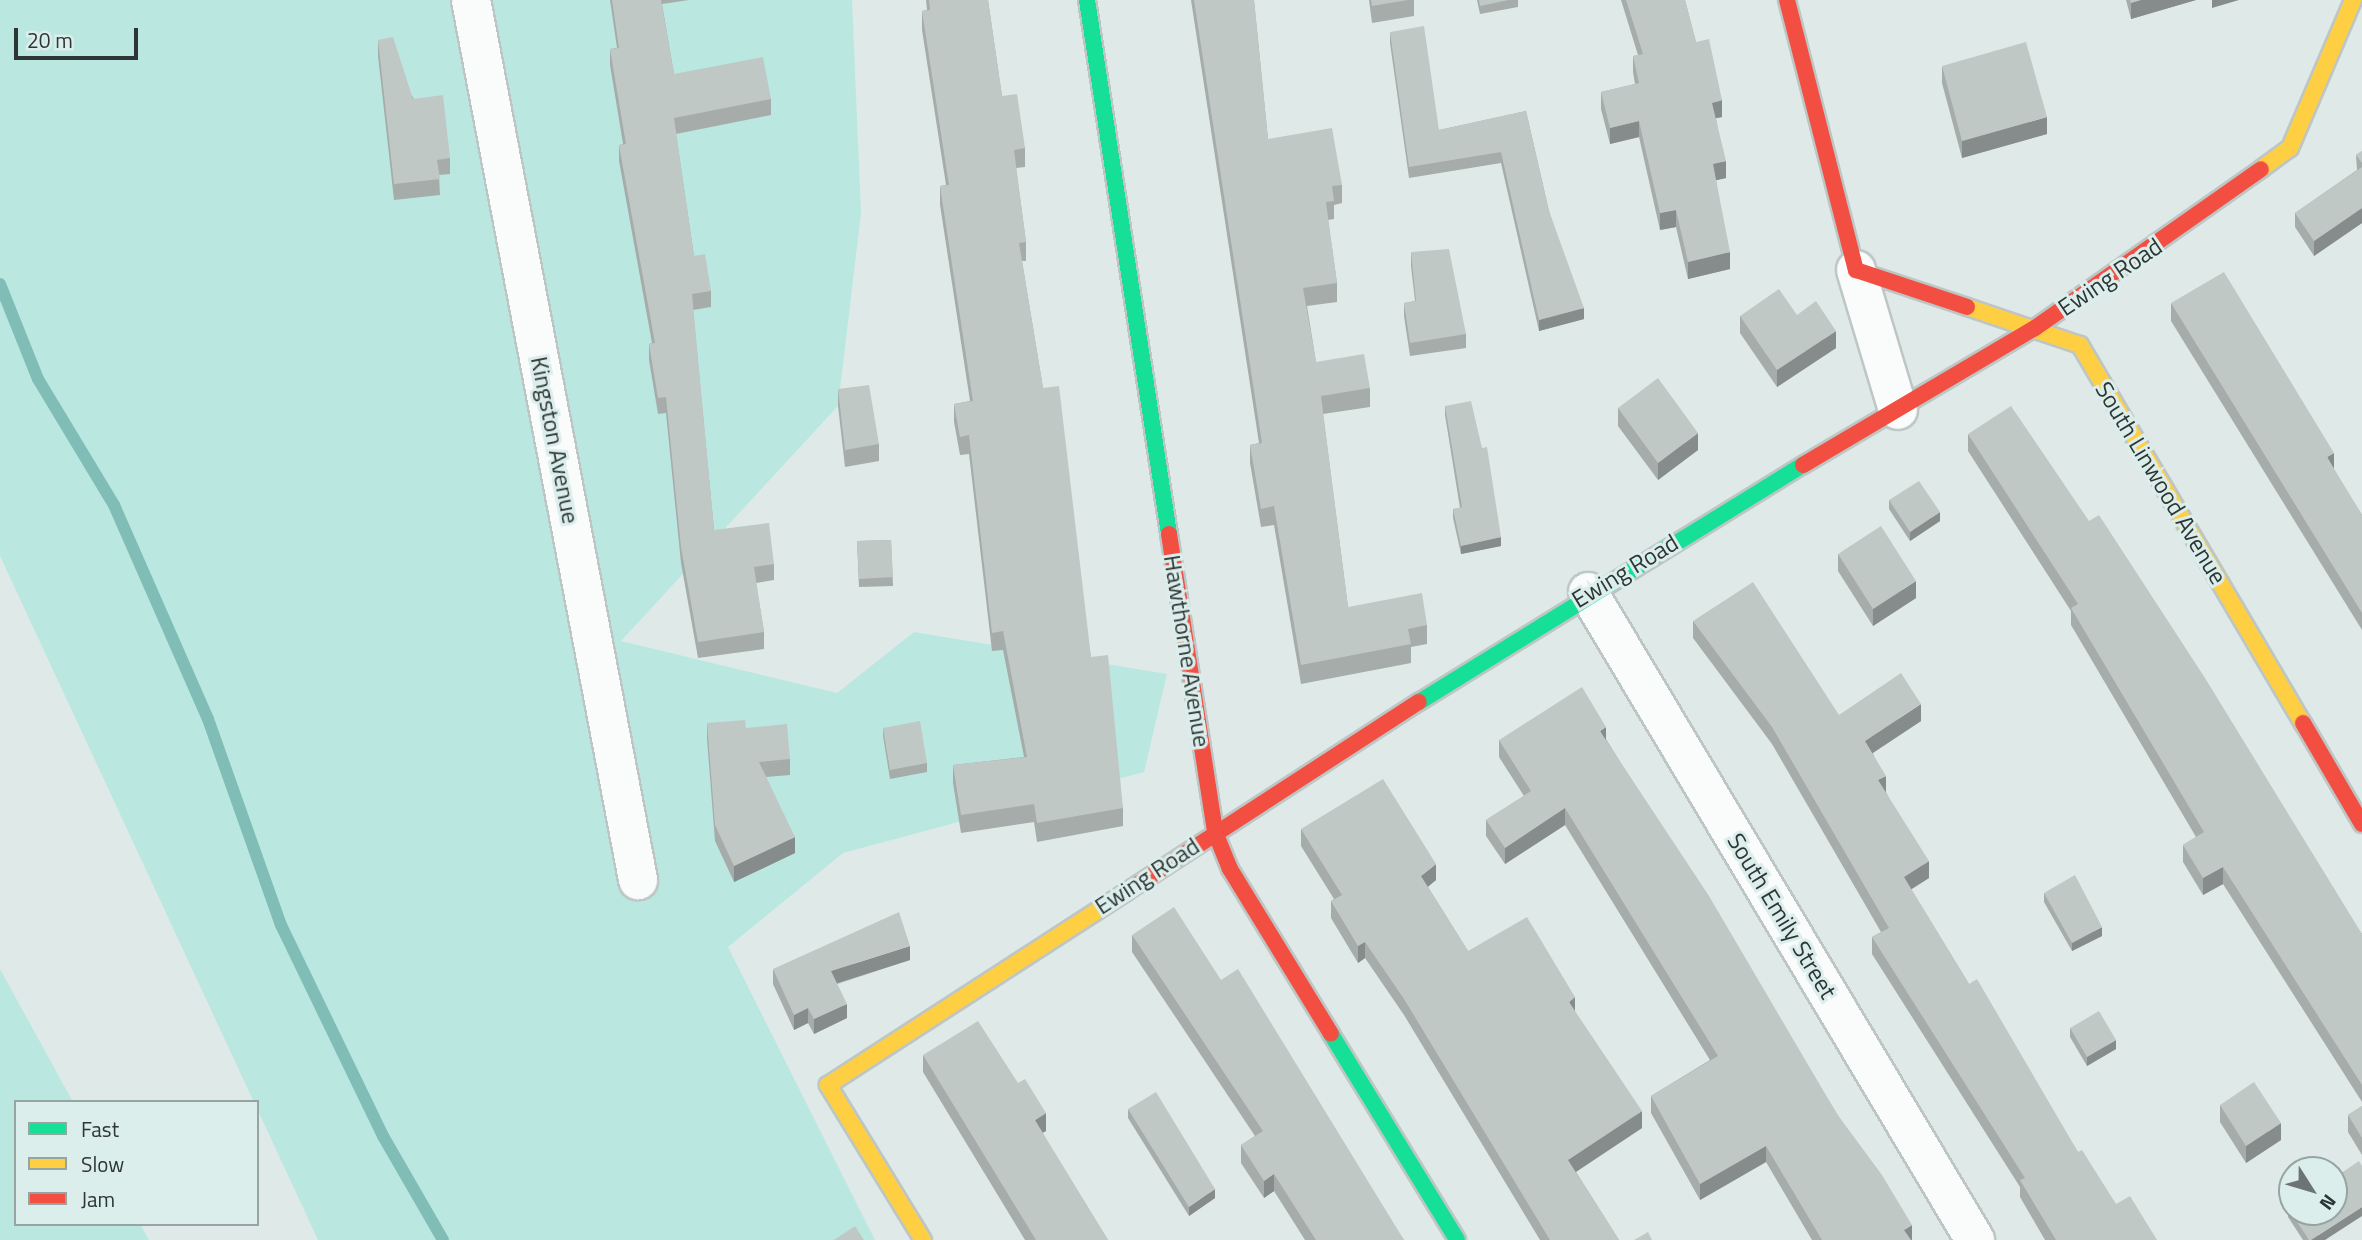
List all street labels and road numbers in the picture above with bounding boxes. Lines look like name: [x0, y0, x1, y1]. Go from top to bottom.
street label: Ewing Road: [2053, 232, 2167, 322]
street label: Kingston Avenue: [525, 354, 585, 526]
street label: South Linwood Avenue: [2089, 377, 2233, 589]
street label: Ewing Road: [1567, 528, 1683, 614]
street label: Hawthorne Avenue: [1158, 553, 1216, 749]
street label: South Emily Street: [1721, 828, 1843, 1004]
street label: Ewing Road: [1089, 832, 1205, 920]

